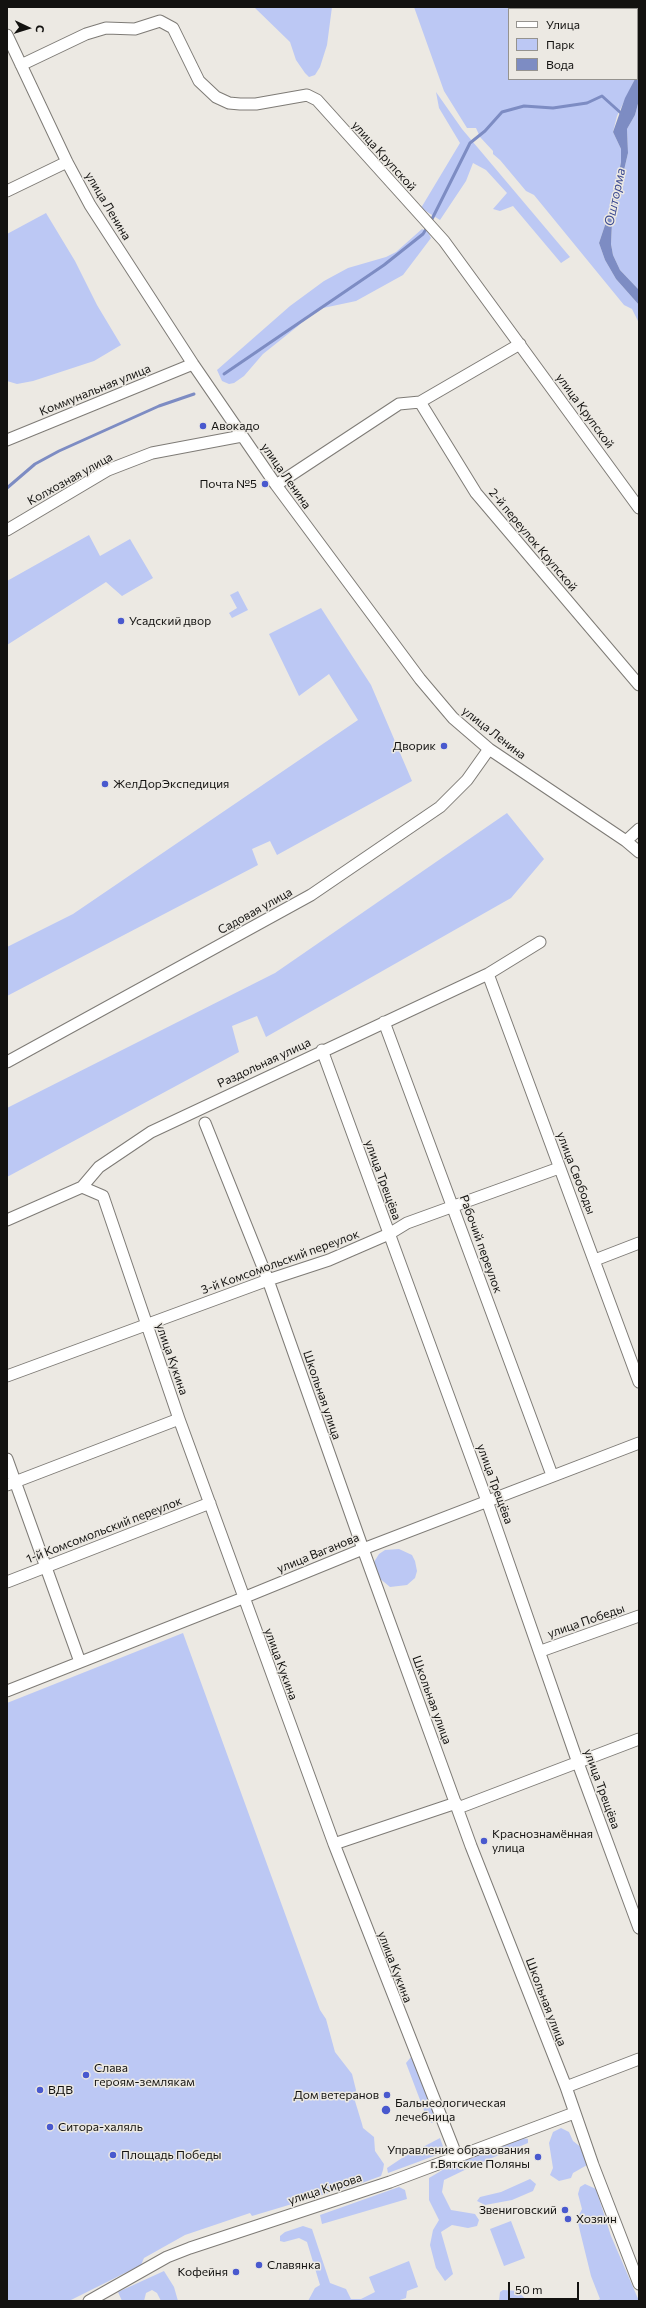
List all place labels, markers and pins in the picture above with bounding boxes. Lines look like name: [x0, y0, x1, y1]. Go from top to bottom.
place label: Авокадо: [211, 419, 260, 433]
marker: Авокадо: [198, 421, 208, 431]
place label: Почта №5: [199, 477, 257, 491]
marker: Почта №5: [260, 479, 270, 489]
place label: Усадский двор: [129, 614, 211, 628]
marker: Усадский двор: [116, 616, 126, 626]
place label: Дворик: [393, 739, 436, 753]
marker: Дворик: [439, 741, 449, 751]
place label: ЖелДорЭкспедиция: [113, 777, 229, 791]
marker: ЖелДорЭкспедиция: [100, 779, 110, 789]
place label: Краснознамённая улица: [492, 1827, 593, 1855]
marker: Краснознамённая улица: [479, 1836, 489, 1846]
place label: Слава героям-землякам: [94, 2061, 195, 2089]
marker: Слава героям-землякам: [81, 2070, 91, 2080]
place label: ВДВ: [48, 2083, 73, 2097]
marker: ВДВ: [35, 2085, 45, 2095]
place label: Дом ветеранов: [293, 2088, 379, 2102]
marker: Дом ветеранов: [382, 2090, 392, 2100]
place label: Бальнеологическая лечебница: [395, 2096, 506, 2124]
marker: Бальнеологическая лечебница: [380, 2104, 392, 2116]
place label: Ситора-халяль: [58, 2120, 143, 2134]
marker: Ситора-халяль: [45, 2122, 55, 2132]
place label: Управление образования г.Вятские Поляны: [387, 2143, 530, 2171]
place label: Площадь Победы: [121, 2148, 221, 2162]
marker: Площадь Победы: [108, 2150, 118, 2160]
marker: Управление образования г.Вятские Поляны: [533, 2152, 543, 2162]
place label: Звениговский: [479, 2203, 557, 2217]
marker: Звениговский: [560, 2205, 570, 2215]
place label: Хозяин: [576, 2212, 617, 2226]
marker: Хозяин: [563, 2214, 573, 2224]
place label: Славянка: [267, 2258, 321, 2272]
marker: Славянка: [254, 2260, 264, 2270]
place label: Кофейня: [177, 2265, 228, 2279]
marker: Кофейня: [231, 2267, 241, 2277]

